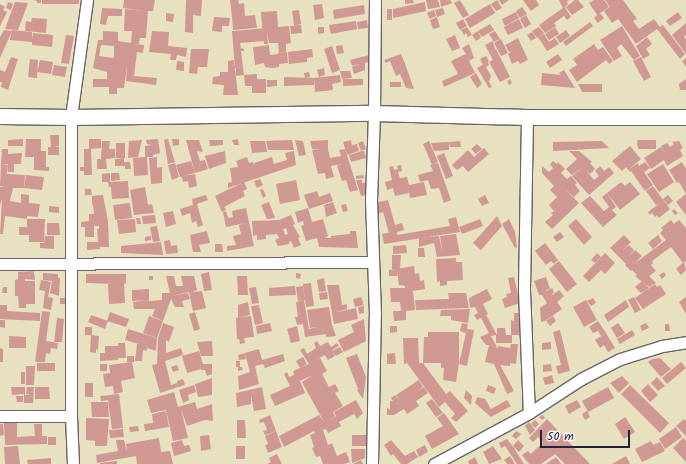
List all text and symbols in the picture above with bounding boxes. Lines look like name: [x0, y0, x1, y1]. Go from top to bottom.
scale bar: [542, 422, 632, 448]
text: 50 m: [547, 427, 574, 446]

